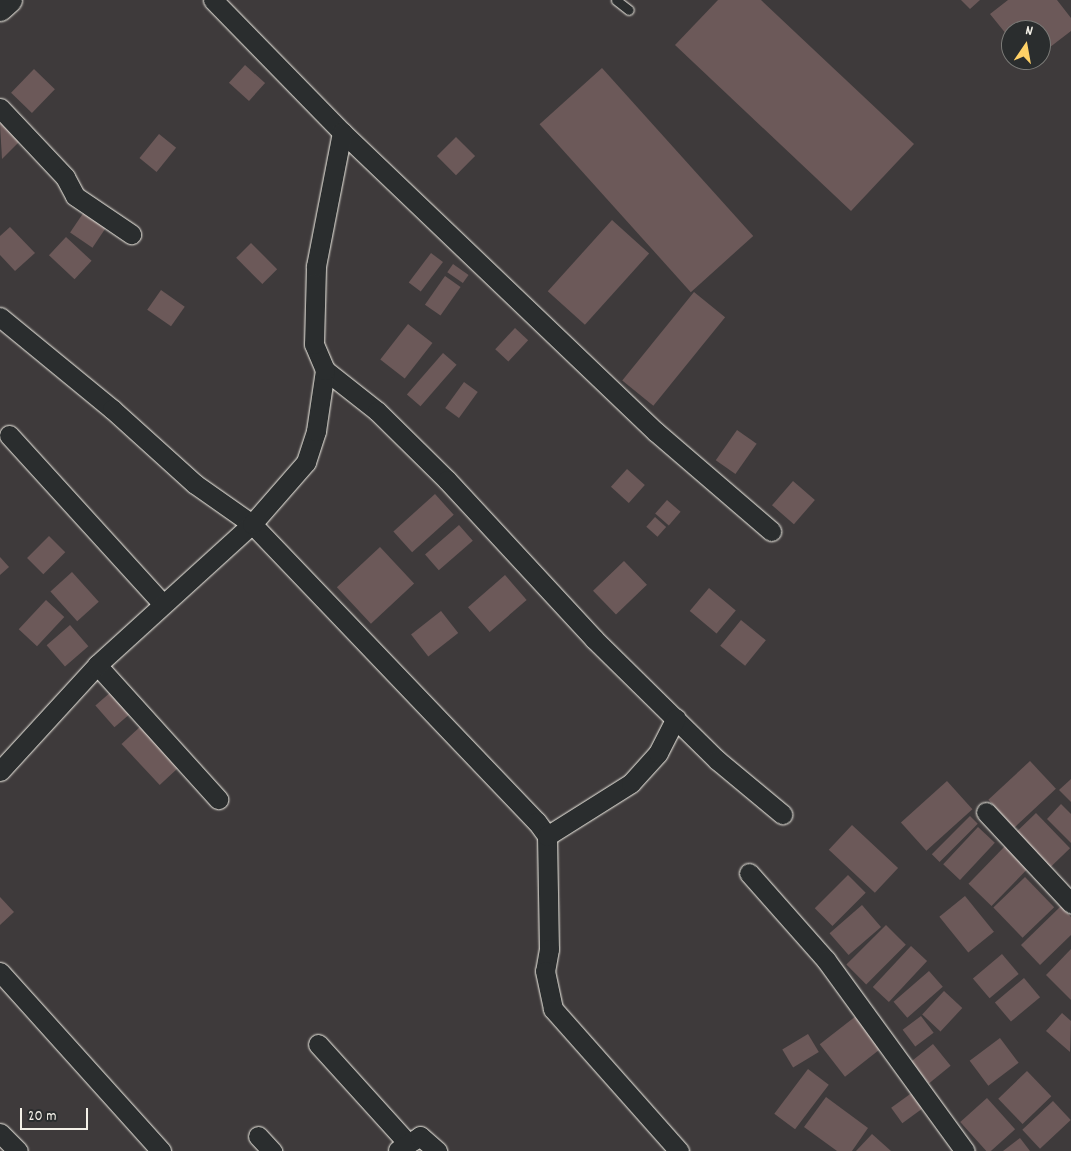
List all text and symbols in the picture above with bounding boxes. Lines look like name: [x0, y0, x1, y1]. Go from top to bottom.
north arrow: [1001, 20, 1051, 70]
text: N: [1023, 21, 1034, 42]
scale bar: [22, 1098, 90, 1130]
text: 20 m: [28, 1106, 56, 1128]

